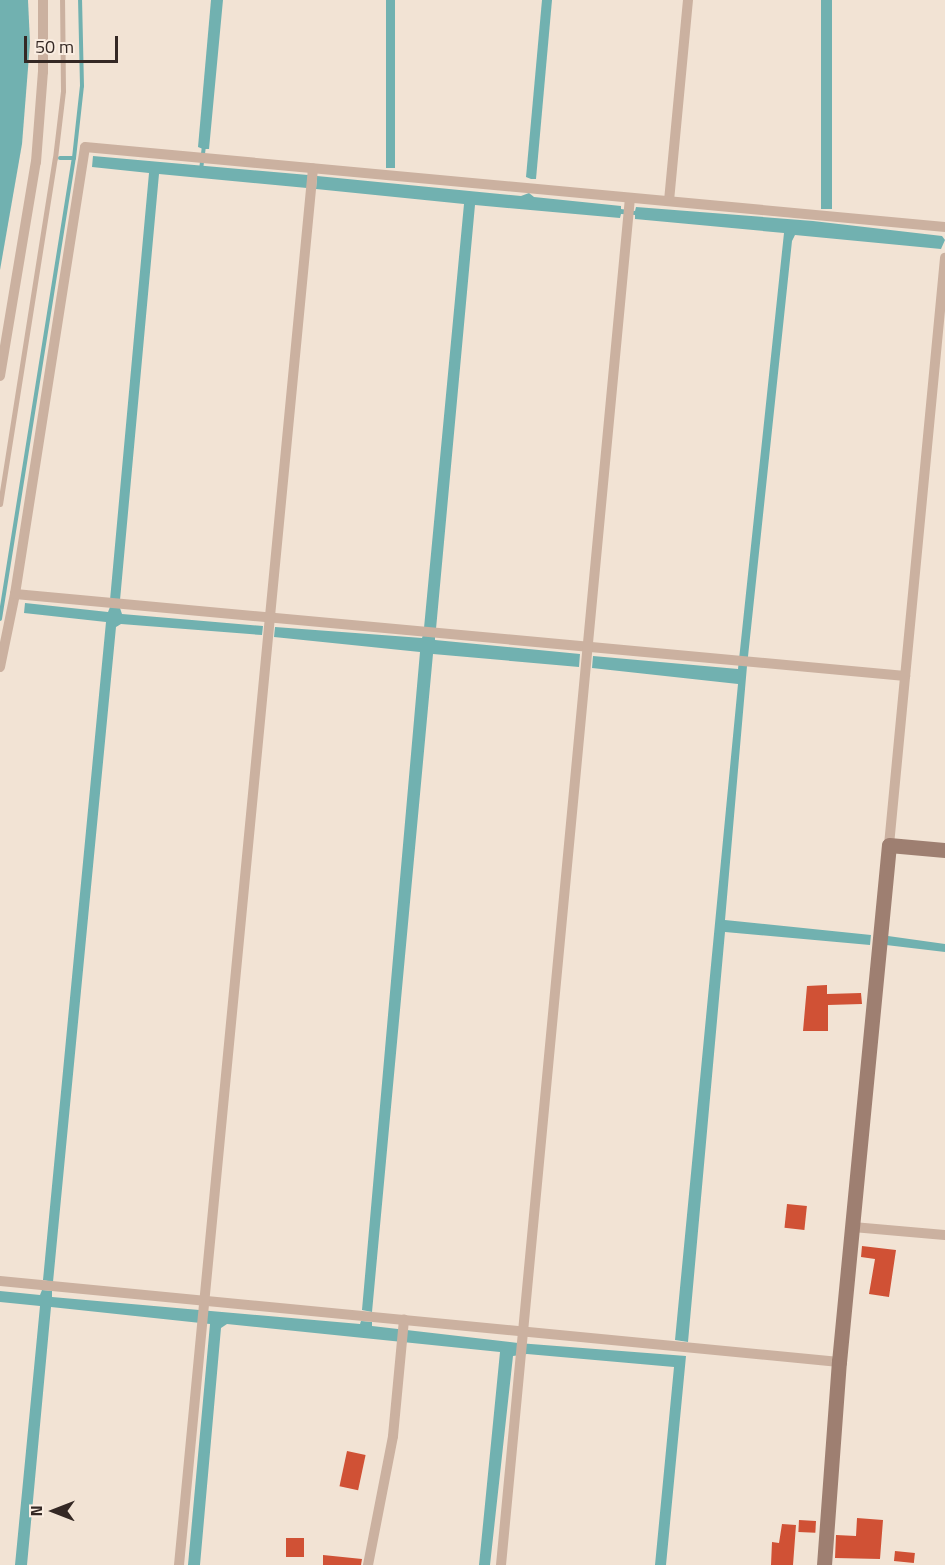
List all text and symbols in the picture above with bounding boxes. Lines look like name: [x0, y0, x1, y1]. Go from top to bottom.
scale bar: [27, 24, 122, 62]
text: 50 m: [35, 33, 74, 60]
north arrow: [24, 1481, 84, 1541]
text: N: [24, 1505, 48, 1517]

